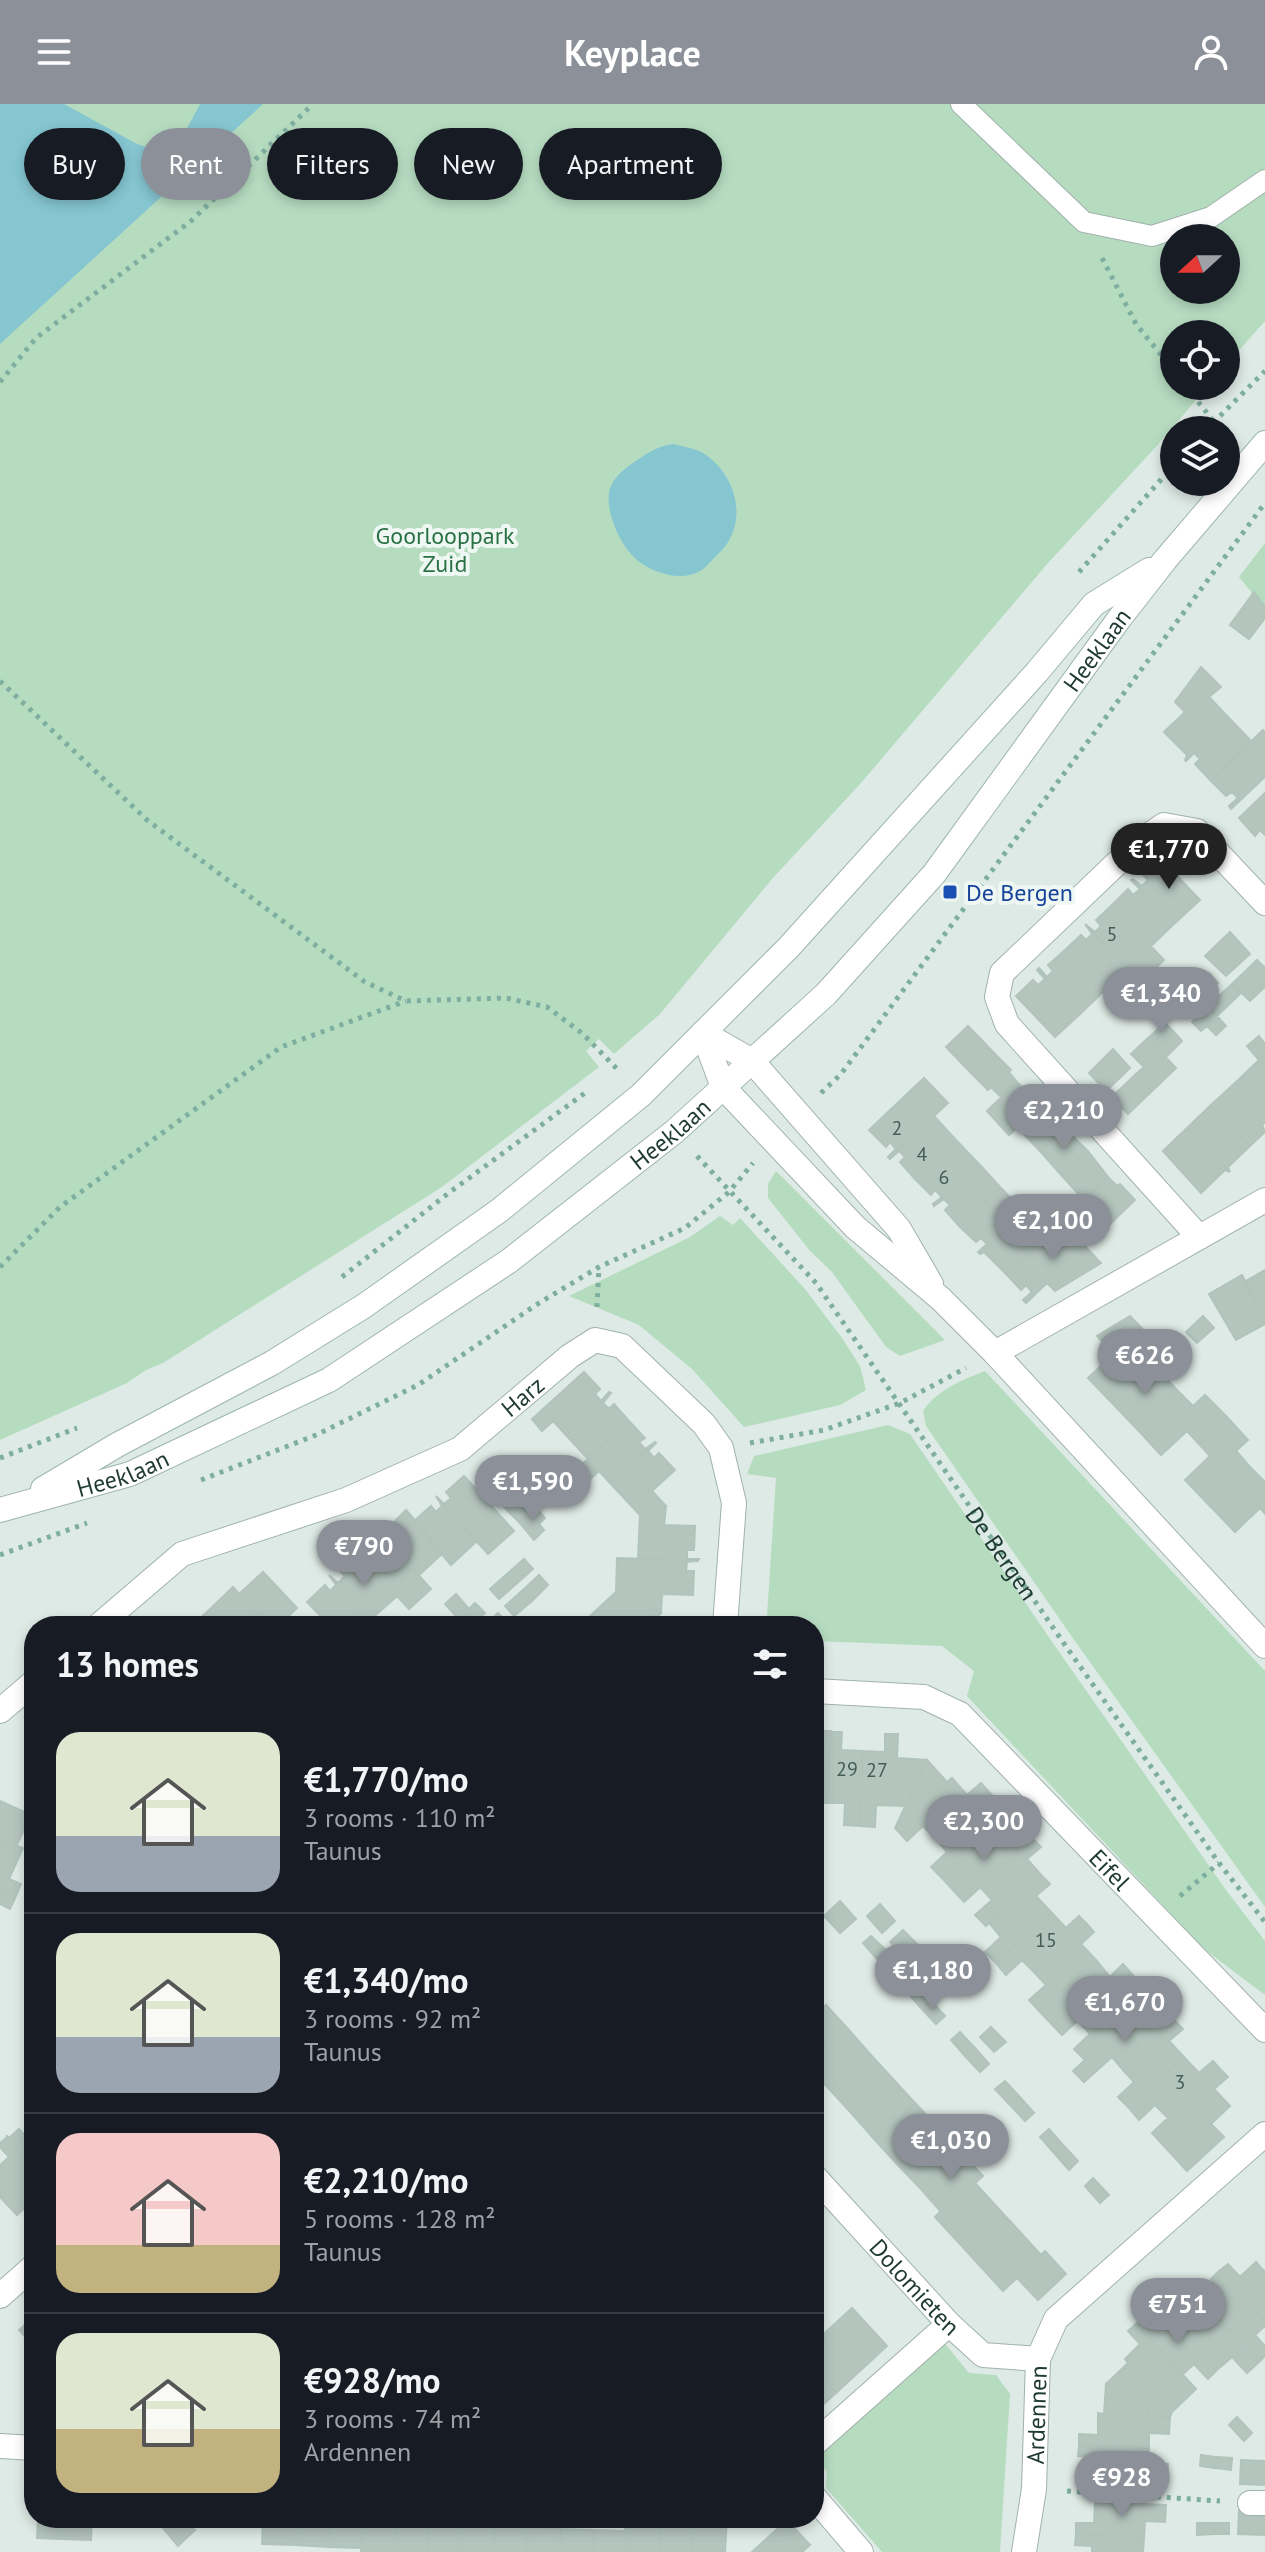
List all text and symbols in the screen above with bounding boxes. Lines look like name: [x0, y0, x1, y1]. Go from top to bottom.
text: Keyplace: [564, 29, 701, 76]
icon: menu: [32, 30, 76, 74]
icon: person: [1189, 30, 1233, 74]
chip: Buy: [24, 128, 125, 200]
chip: Rent: [141, 128, 251, 200]
chip: Filters: [267, 128, 398, 200]
chip: New: [414, 128, 523, 200]
chip: Apartment: [539, 128, 722, 200]
north arrow: [1160, 224, 1240, 304]
map controls: [1160, 224, 1240, 496]
button: locate: [1160, 320, 1240, 400]
button: layers: [1160, 416, 1240, 496]
park label: Goorlooppark Zuid: [376, 520, 515, 579]
street label: Heeklaan: [1056, 602, 1137, 698]
pin: €1,770: [1104, 823, 1234, 891]
text: €1,770: [1129, 832, 1209, 865]
place label: De Bergen: [966, 877, 1073, 908]
marker: De Bergen: [941, 883, 959, 901]
house number: 5: [1107, 921, 1117, 947]
pin: €1,340: [1096, 967, 1226, 1035]
text: €1,340: [1121, 976, 1201, 1009]
pin: €2,210: [999, 1084, 1129, 1152]
street label: Heeklaan: [623, 1091, 717, 1176]
text: €2,210: [1024, 1093, 1104, 1126]
house number: 2: [892, 1115, 902, 1141]
house number: 4: [917, 1141, 928, 1167]
house number: 6: [939, 1164, 949, 1190]
pin: €2,100: [988, 1194, 1118, 1262]
text: €2,100: [1013, 1203, 1093, 1236]
pin: €626: [1098, 1329, 1192, 1397]
text: €626: [1116, 1338, 1174, 1371]
street label: Harz: [495, 1369, 550, 1423]
street label: Heeklaan: [73, 1442, 174, 1504]
pin: €1,590: [468, 1455, 598, 1523]
text: €1,590: [493, 1464, 573, 1497]
street label: De Bergen: [959, 1500, 1045, 1606]
pin: €790: [317, 1520, 411, 1588]
text: €790: [335, 1529, 393, 1562]
text: 13 homes: [56, 1642, 199, 1686]
icon: filters: [748, 1642, 792, 1686]
house number: 29: [836, 1756, 858, 1782]
text: €1,770/mo: [304, 1757, 468, 1801]
house number: 27: [866, 1757, 888, 1783]
icon: home: [120, 1764, 216, 1860]
pin: €2,300: [919, 1795, 1049, 1863]
text: 3 rooms · 110 m²: [304, 1801, 496, 1834]
text: €2,300: [944, 1804, 1024, 1837]
text: Taunus: [304, 1834, 382, 1867]
street label: Eifel: [1083, 1842, 1137, 1897]
house number: 15: [1035, 1927, 1057, 1953]
pin: €1,180: [868, 1944, 998, 2012]
text: €1,180: [893, 1953, 973, 1986]
text: €1,340/mo: [304, 1958, 468, 2002]
icon: home: [120, 1965, 216, 2061]
pin: €1,670: [1060, 1976, 1190, 2044]
text: €1,670: [1085, 1985, 1165, 2018]
text: 3 rooms · 92 m²: [304, 2002, 481, 2035]
text: Taunus: [304, 2035, 382, 2068]
house number: 3: [1175, 2069, 1185, 2095]
pin: €1,030: [886, 2114, 1016, 2182]
text: €1,030: [911, 2123, 991, 2156]
text: €2,210/mo: [304, 2158, 468, 2202]
icon: home: [120, 2165, 216, 2261]
text: 5 rooms · 128 m²: [304, 2202, 496, 2235]
street label: Dolomieten: [863, 2232, 967, 2342]
text: Taunus: [304, 2235, 382, 2268]
pin: €751: [1131, 2278, 1225, 2346]
text: €751: [1149, 2287, 1207, 2320]
text: €928/mo: [304, 2358, 441, 2402]
icon: home: [120, 2365, 216, 2461]
street label: Ardennen: [1019, 2365, 1053, 2465]
text: 3 rooms · 74 m²: [304, 2402, 481, 2435]
text: Ardennen: [304, 2435, 411, 2468]
pin: €928: [1075, 2451, 1169, 2519]
text: €928: [1093, 2460, 1151, 2493]

